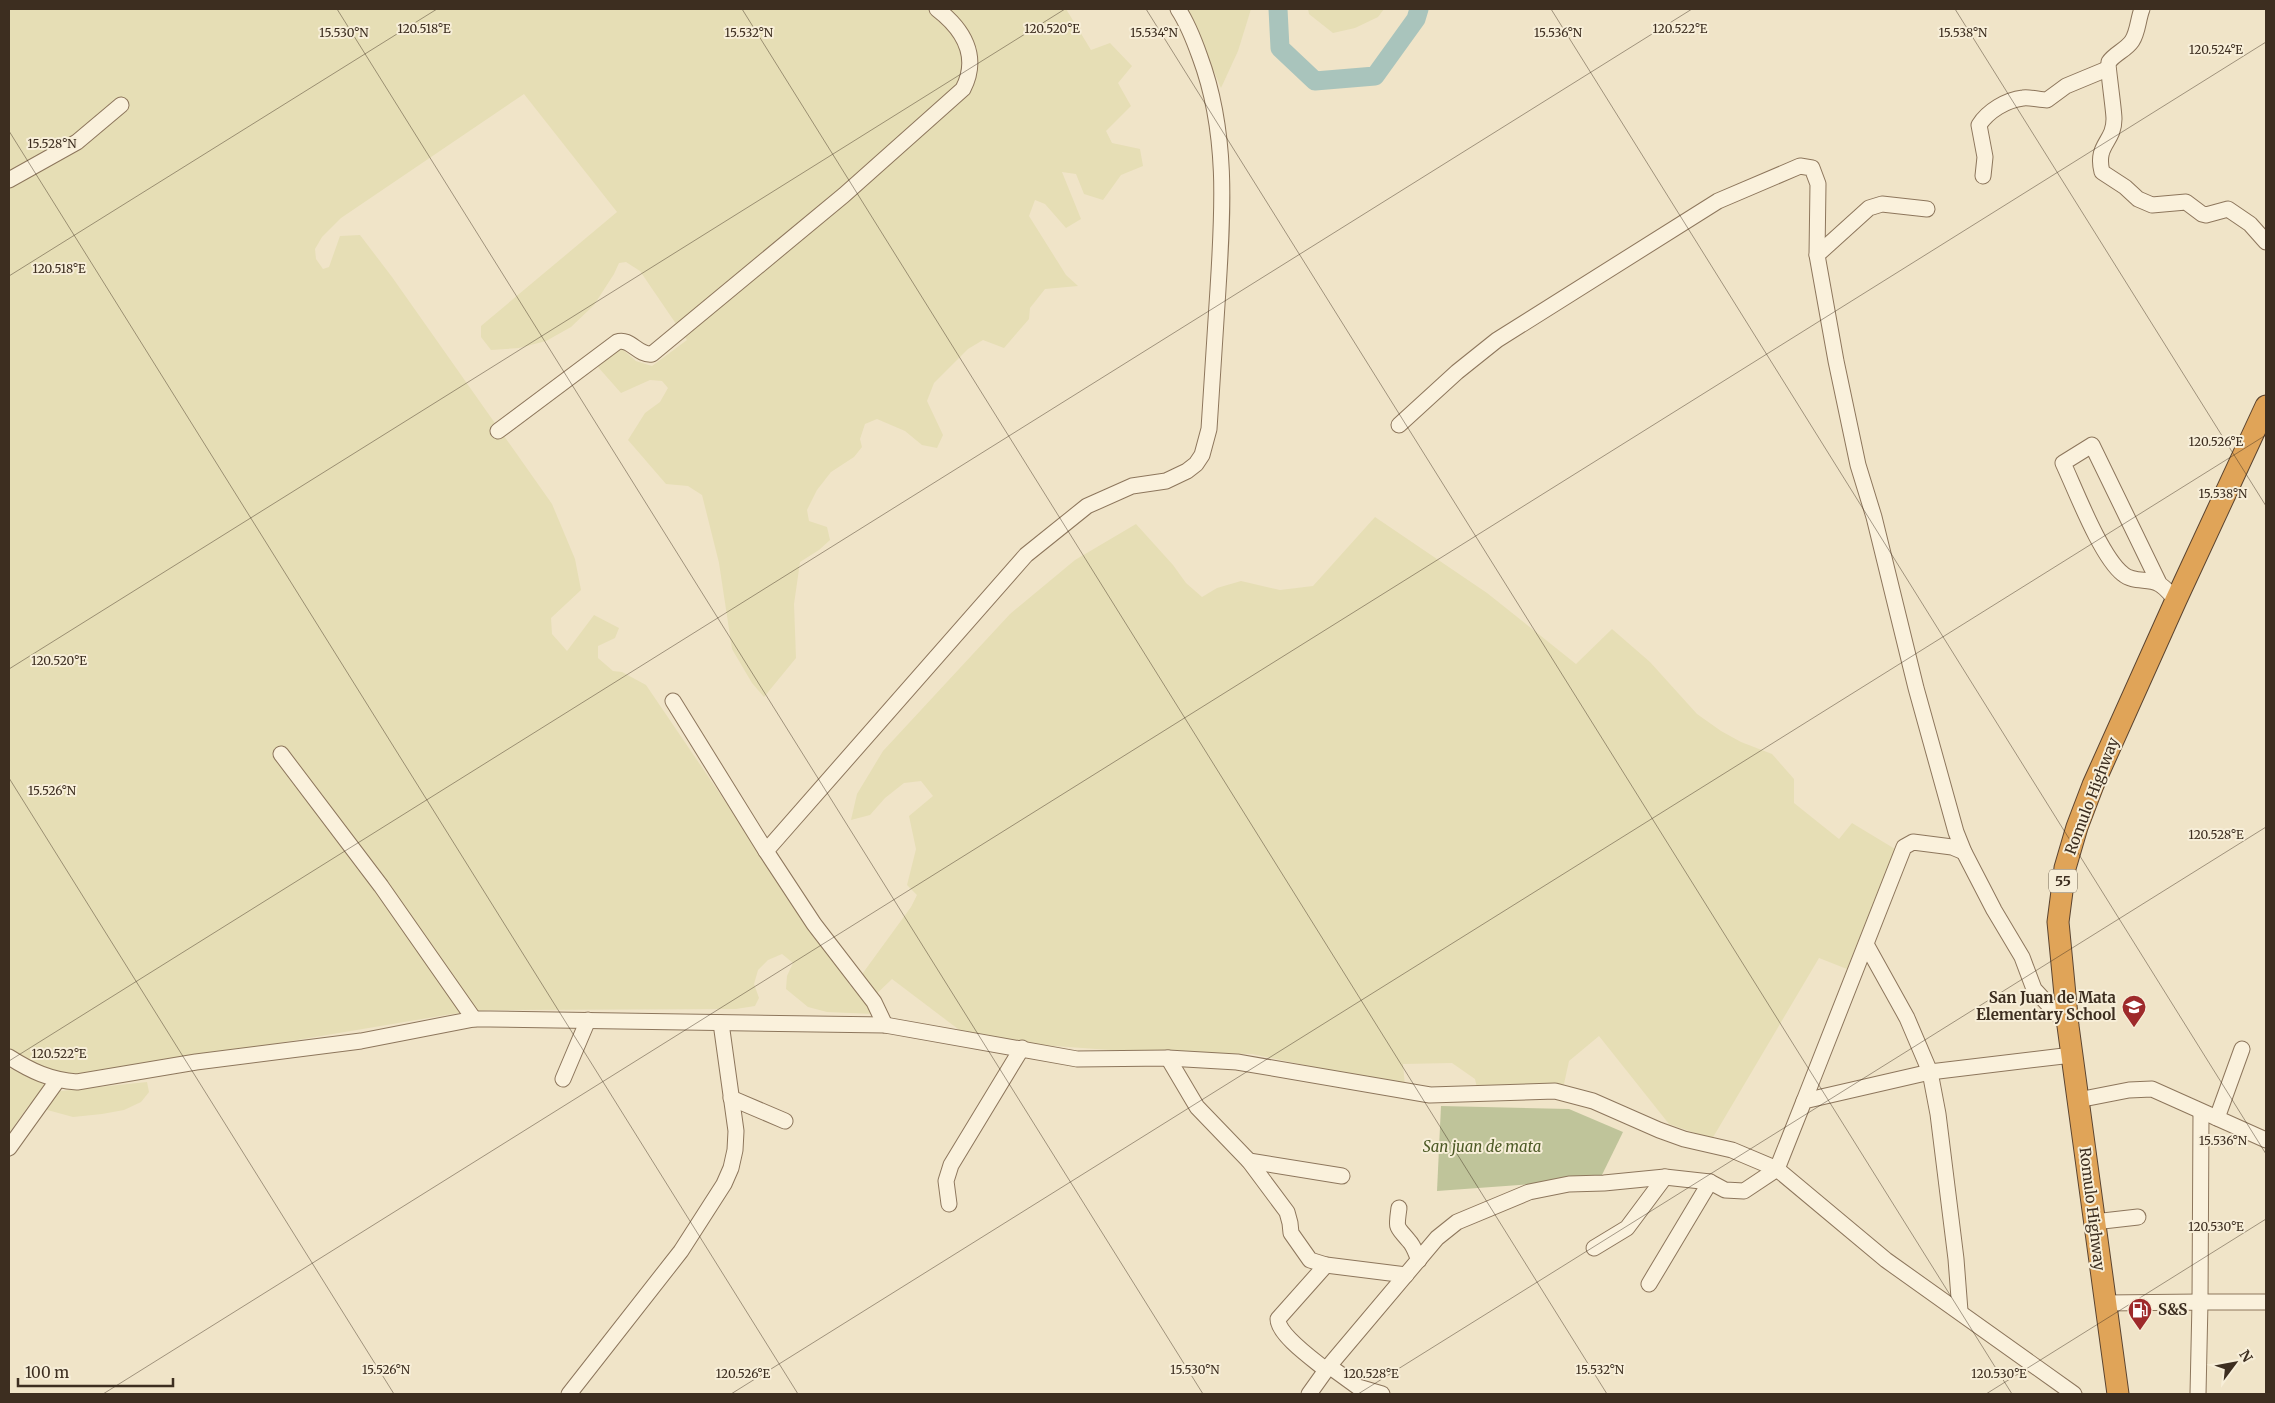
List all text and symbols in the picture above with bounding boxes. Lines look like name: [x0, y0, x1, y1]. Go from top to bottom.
text: 120.518°E: [397, 21, 451, 36]
text: 120.520°E: [1024, 21, 1080, 36]
text: 120.522°E: [1653, 21, 1708, 36]
text: 15.530°N: [319, 25, 369, 40]
text: 15.532°N: [725, 25, 774, 40]
text: 15.534°N: [1130, 25, 1179, 40]
text: 15.536°N: [1534, 25, 1583, 40]
text: 15.538°N: [1939, 25, 1988, 40]
text: 120.524°E: [2189, 42, 2243, 57]
text: 15.528°N: [28, 136, 77, 151]
text: 120.518°E: [32, 261, 86, 276]
text: 120.526°E: [2189, 434, 2244, 449]
text: 15.538°N: [2199, 486, 2248, 501]
text: 120.520°E: [31, 653, 87, 668]
street label: Romulo Highway: [2060, 734, 2123, 857]
text: 15.526°N: [28, 783, 77, 798]
text: 120.528°E: [2188, 827, 2244, 842]
road number: 55: [2049, 869, 2077, 892]
place label: San Juan de Mata Elementary School: [1976, 988, 2117, 1024]
school or university icon: San Juan de Mata Elementary School: [2121, 994, 2147, 1028]
text: 120.522°E: [32, 1046, 87, 1061]
text: 15.536°N: [2199, 1133, 2248, 1148]
park label: San juan de mata: [1423, 1137, 1541, 1156]
street label: Romulo Highway: [2076, 1146, 2110, 1272]
text: 120.530°E: [2188, 1219, 2244, 1234]
fuel station icon: S&S: [2127, 1297, 2153, 1331]
place label: S&S: [2158, 1300, 2187, 1319]
north arrow: [2210, 1338, 2260, 1388]
text: N: [2235, 1347, 2257, 1366]
scale bar: [18, 1356, 172, 1388]
text: 15.526°N: [362, 1362, 411, 1377]
text: 15.530°N: [1170, 1362, 1220, 1377]
text: 15.532°N: [1576, 1362, 1625, 1377]
text: 100 m: [25, 1363, 69, 1382]
text: 120.526°E: [716, 1366, 771, 1381]
text: 120.528°E: [1343, 1366, 1399, 1381]
text: 120.530°E: [1971, 1366, 2027, 1381]

